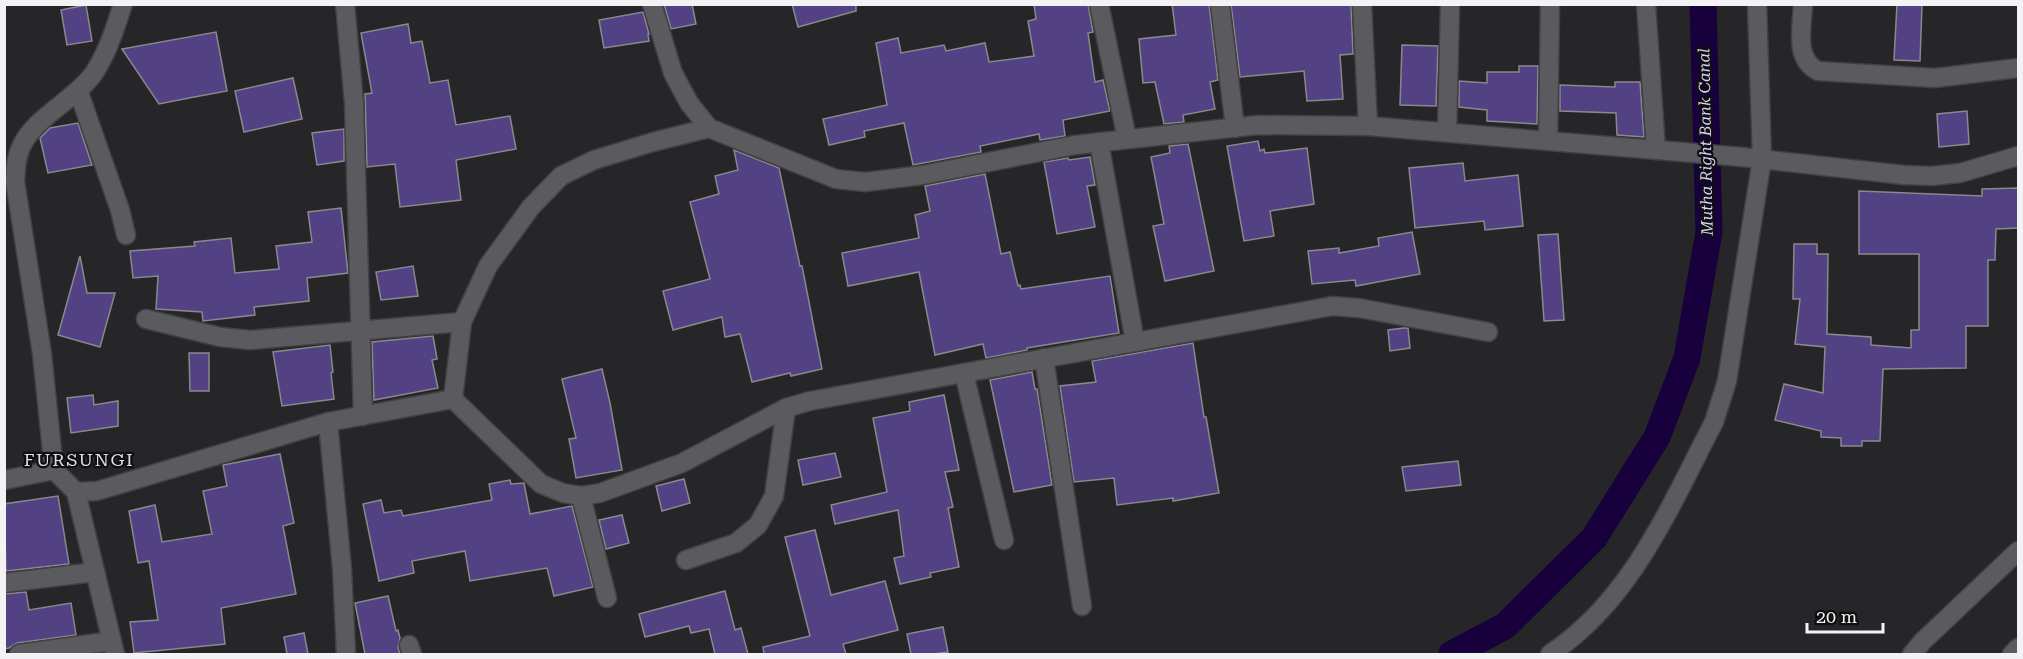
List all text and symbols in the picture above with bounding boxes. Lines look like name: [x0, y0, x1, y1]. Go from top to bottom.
water label: Mutha Right Bank Canal: [1694, 48, 1717, 237]
district label: FURSUNGI: [24, 449, 134, 470]
scale bar: [1807, 596, 1884, 634]
text: 20 m: [1816, 606, 1857, 627]

